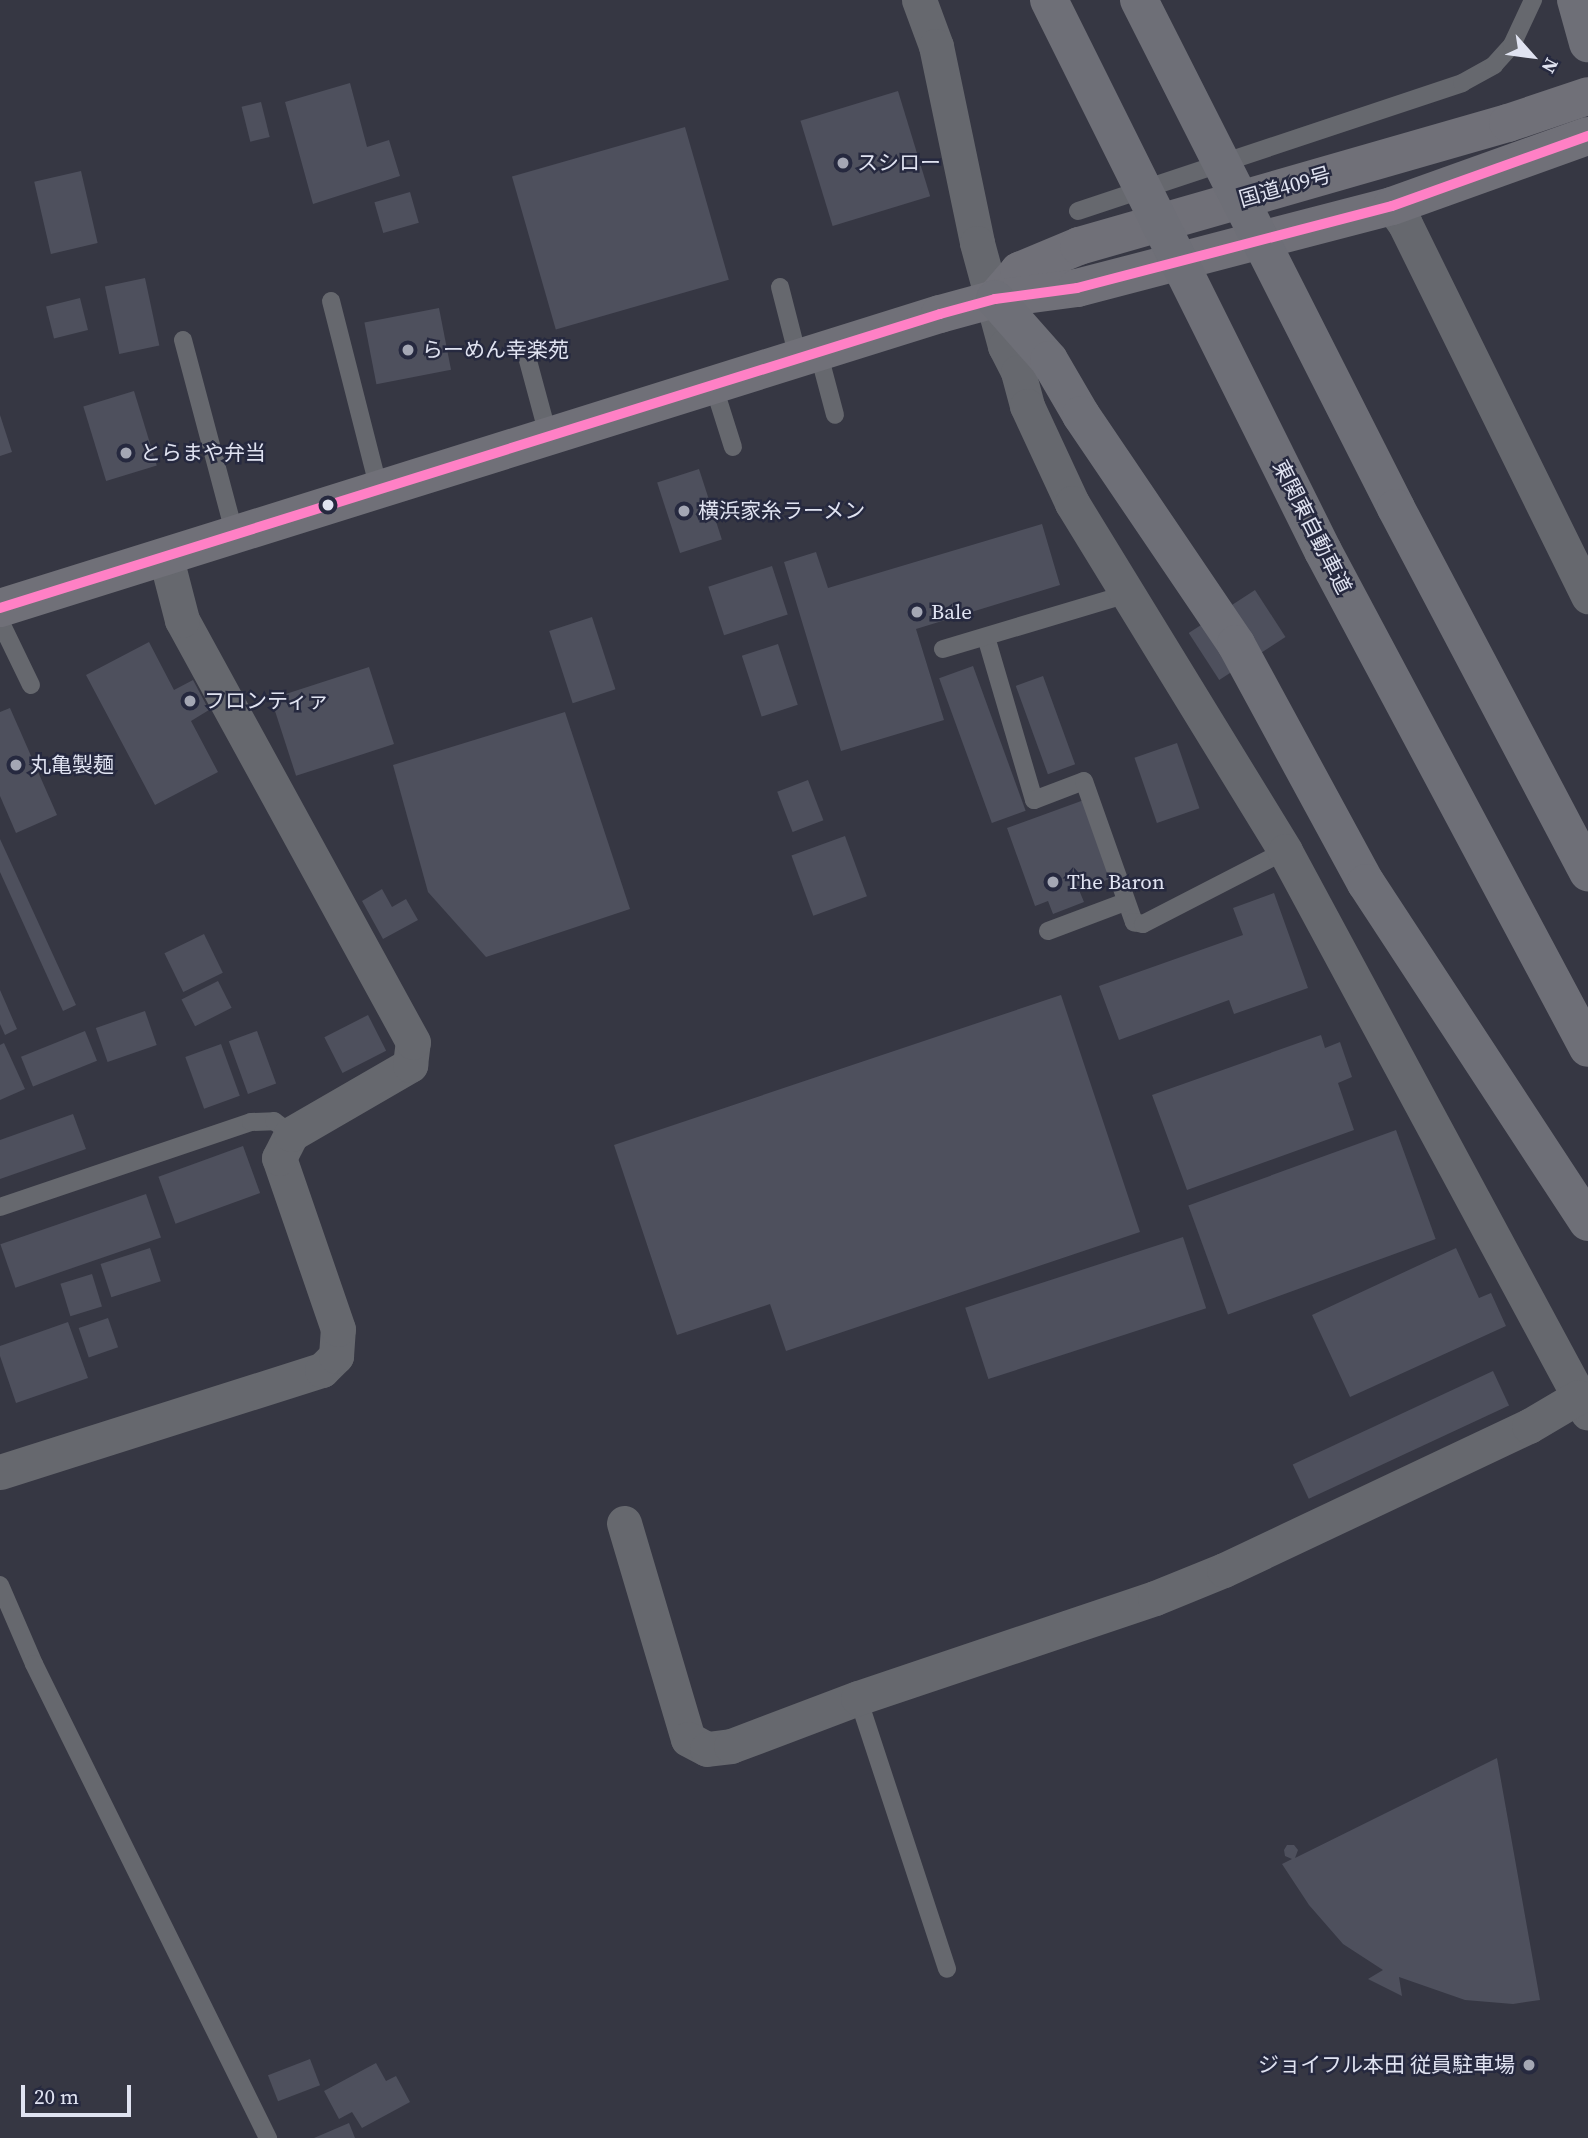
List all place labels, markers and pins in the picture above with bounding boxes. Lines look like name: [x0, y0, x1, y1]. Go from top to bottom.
place label: スシロー: [857, 150, 941, 176]
marker: スシロー: [835, 155, 851, 171]
place label: らーめん幸楽苑: [422, 337, 569, 363]
marker: らーめん幸楽苑: [400, 342, 416, 358]
place label: とらまや弁当: [140, 440, 266, 466]
marker: とらまや弁当: [118, 445, 134, 461]
unlabelled marker: [321, 498, 335, 512]
place label: 横浜家糸ラーメン: [698, 498, 866, 524]
marker: 横浜家糸ラーメン: [676, 503, 692, 519]
place label: Bale: [931, 599, 972, 625]
marker: Bale: [909, 604, 925, 620]
place label: フロンティァ: [204, 688, 330, 714]
marker: フロンティァ: [182, 693, 198, 709]
place label: 丸亀製麺: [30, 752, 114, 778]
marker: 丸亀製麺: [8, 757, 24, 773]
place label: The Baron: [1067, 869, 1165, 895]
marker: The Baron: [1045, 874, 1061, 890]
place label: ジョイフル本田 従員駐車場: [1258, 2052, 1515, 2078]
marker: ジョイフル本田 従員駐車場: [1521, 2057, 1537, 2073]

